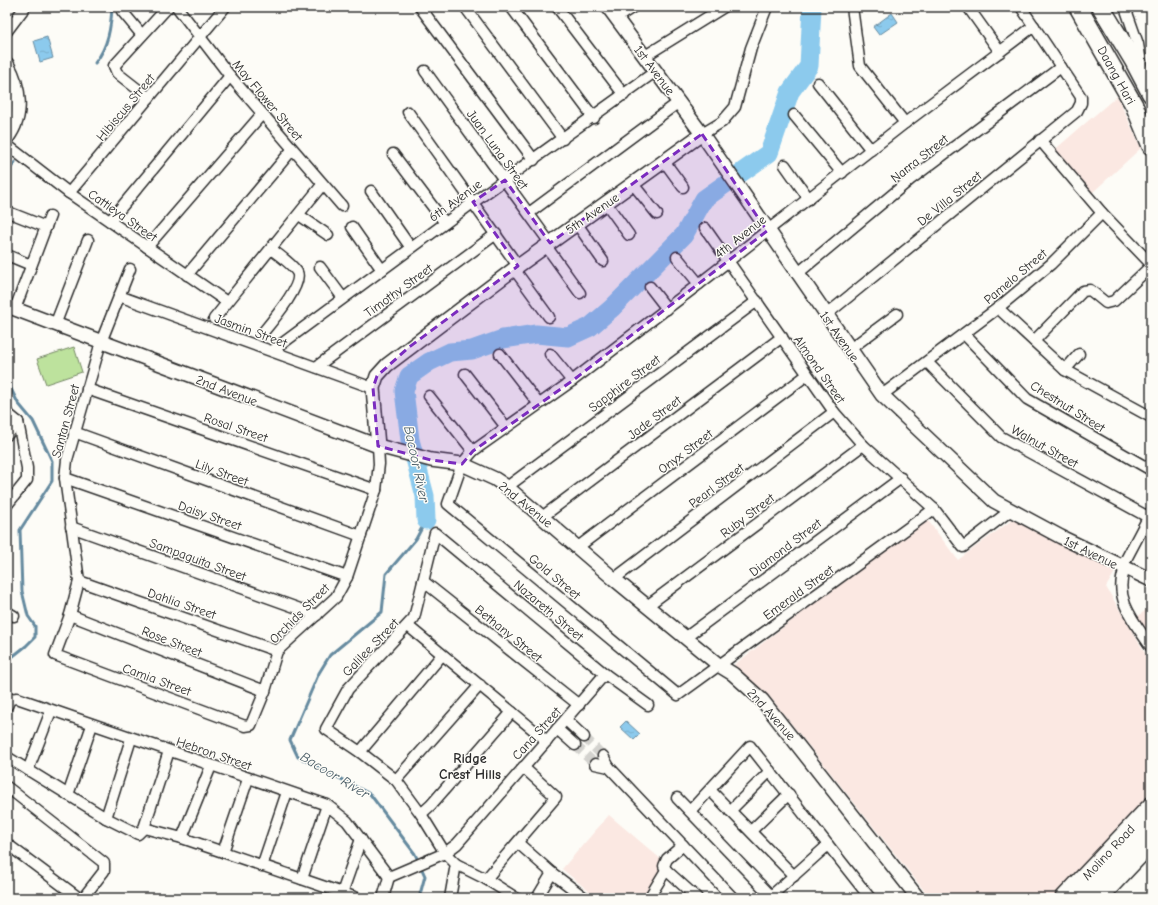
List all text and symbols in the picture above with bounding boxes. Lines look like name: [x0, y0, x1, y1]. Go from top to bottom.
street label: 1st Avenue: [631, 43, 678, 98]
street label: Daang Hari: [1094, 44, 1139, 107]
street label: May Flower Street: [229, 57, 307, 145]
street label: Hibiscus Street: [93, 70, 159, 144]
street label: Juan Luna Street: [464, 107, 532, 193]
street label: Narra Street: [888, 130, 952, 186]
street label: De Villa Street: [914, 167, 985, 229]
street label: 6th Avenue: [426, 176, 485, 225]
street label: Cattleya Street: [85, 186, 161, 245]
street label: 5th Avenue: [563, 189, 622, 237]
street label: 4th Avenue: [712, 211, 769, 261]
street label: Pamelo Street: [981, 245, 1051, 307]
street label: Timothy Street: [361, 260, 436, 320]
street label: 1st Avenue: [817, 308, 863, 365]
street label: Jasmin Street: [213, 310, 290, 351]
street label: Almond Street: [791, 333, 849, 407]
street label: Sapphire Street: [585, 351, 664, 415]
street label: 2nd Avenue: [194, 372, 260, 409]
street label: Chestnut Street: [1028, 378, 1109, 436]
street label: Santan Street: [49, 382, 83, 459]
street label: Jade Street: [625, 392, 685, 442]
street label: Rosal Street: [202, 410, 271, 446]
street label: Walnut Street: [1009, 422, 1082, 472]
water label: Bacoor River: [400, 424, 433, 505]
street label: Onyx Street: [655, 425, 717, 477]
street label: Lily Street: [193, 456, 251, 489]
street label: Pearl Street: [686, 459, 748, 511]
street label: 2nd Avenue: [496, 478, 556, 531]
street label: Ruby Street: [717, 489, 778, 541]
street label: Daisy Street: [176, 498, 245, 534]
street label: Diamond Street: [746, 515, 825, 579]
street label: 1st Avenue: [1061, 533, 1121, 572]
street label: Sampaguita Street: [147, 535, 249, 584]
street label: Gold Street: [526, 550, 585, 603]
street label: Emerald Street: [760, 561, 837, 623]
street label: Nazareth Street: [511, 577, 588, 645]
street label: Orchids Street: [266, 579, 333, 646]
street label: Dahlia Street: [146, 585, 219, 623]
street label: Bethany Street: [472, 602, 546, 666]
street label: Galilee Street: [339, 614, 403, 679]
street label: Rose Street: [140, 623, 205, 660]
street label: Camia Street: [120, 660, 194, 699]
street label: 2nd Avenue: [744, 685, 799, 744]
street label: Cana Street: [509, 703, 565, 763]
street label: Hebron Street: [174, 734, 255, 774]
water label: Bacoor River: [297, 748, 374, 803]
district label: Ridge Crest Hills: [439, 750, 501, 783]
street label: Molino Road: [1079, 822, 1138, 883]

